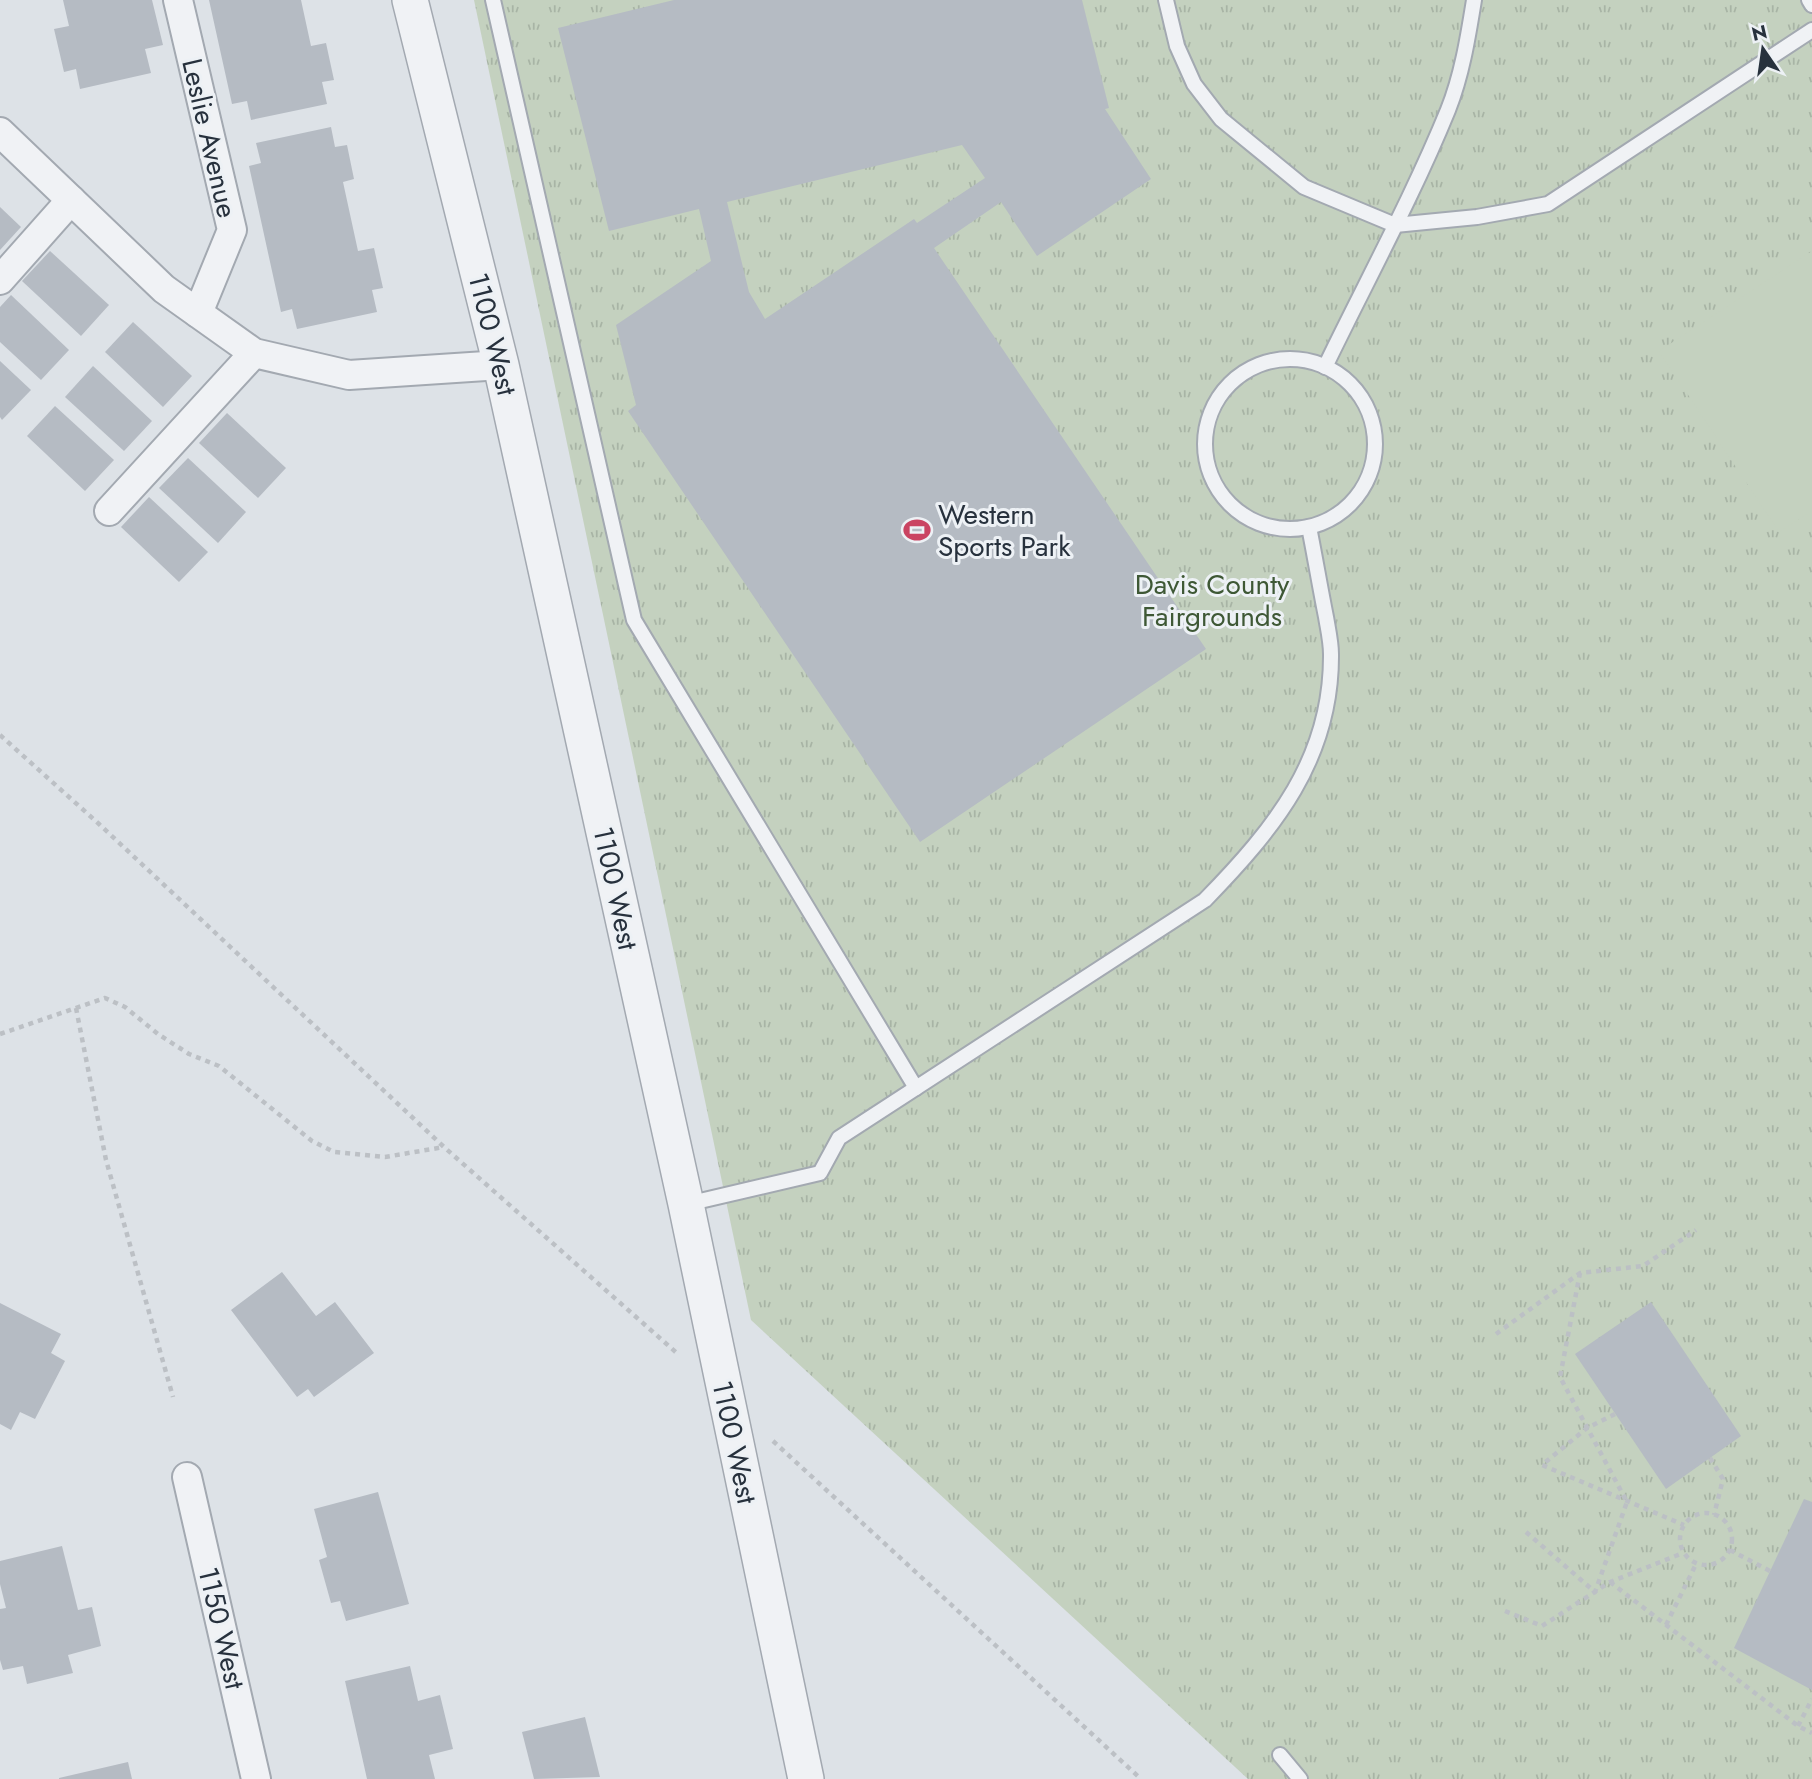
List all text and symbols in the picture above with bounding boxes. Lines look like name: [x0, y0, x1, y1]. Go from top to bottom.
north arrow: [1728, 14, 1798, 84]
text: N: [1749, 18, 1770, 48]
street label: Leslie Avenue: [171, 55, 248, 222]
street label: 1100 West: [457, 268, 528, 400]
place label: Western Sports Park: [938, 494, 1071, 567]
sports icon: Western Sports Park: [902, 515, 932, 545]
park label: Davis County Fairgrounds: [1135, 564, 1290, 637]
street label: 1100 West: [582, 823, 649, 954]
street label: 1100 West: [701, 1377, 768, 1508]
street label: 1150 West: [188, 1563, 256, 1693]

